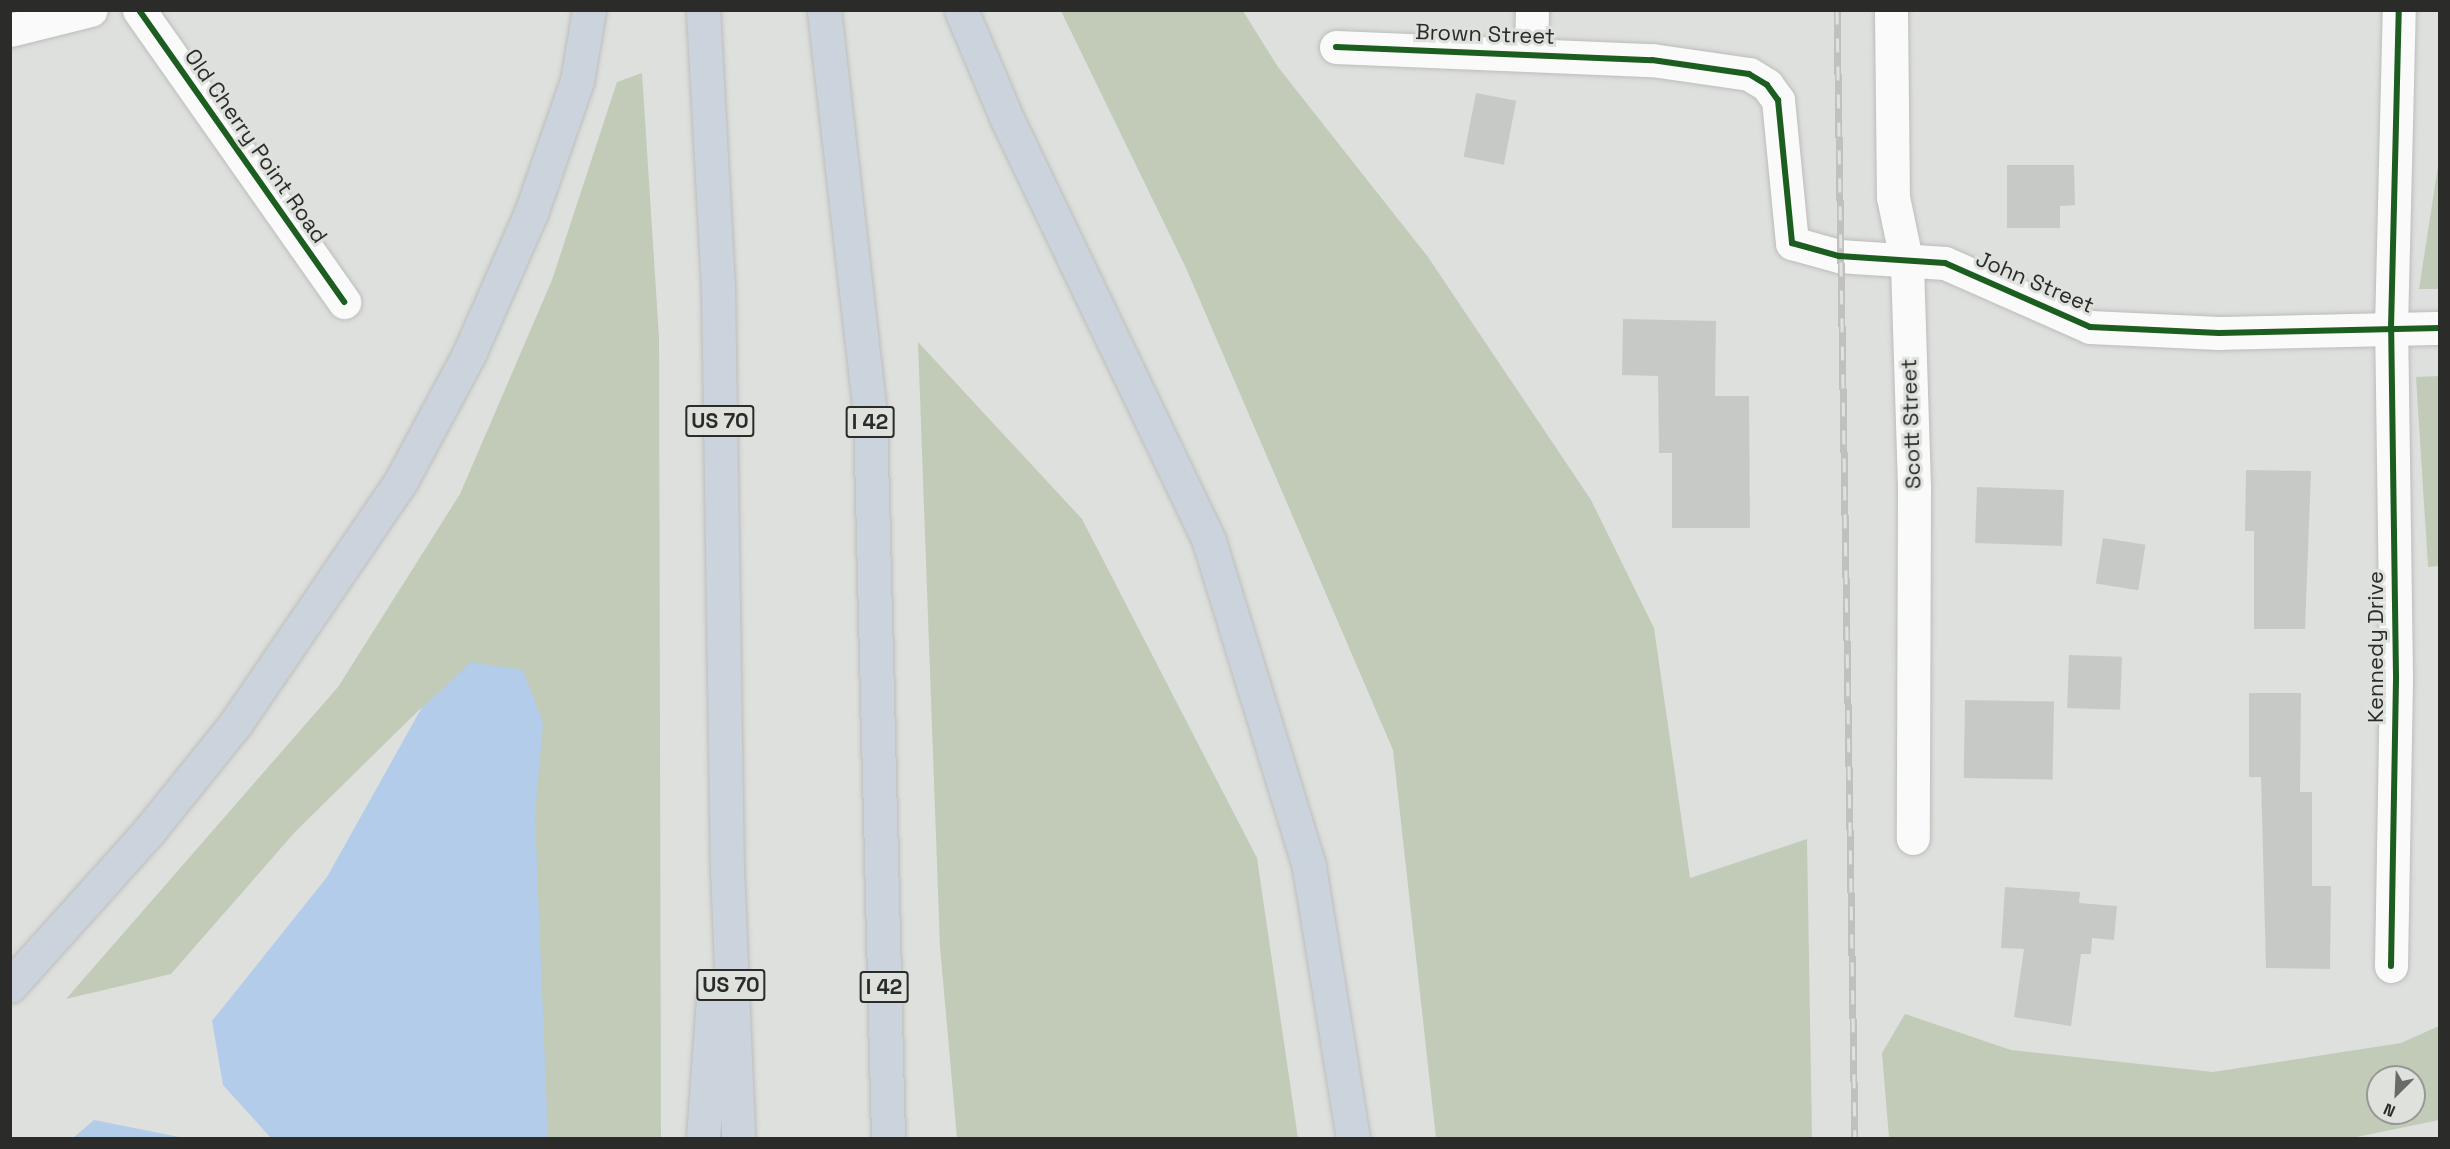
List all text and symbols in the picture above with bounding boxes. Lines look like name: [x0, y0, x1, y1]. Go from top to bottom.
street label: Brown Street: [1415, 18, 1555, 50]
street label: Old Cherry Point Road: [179, 44, 333, 248]
street label: John Street: [1972, 245, 2098, 319]
street label: Scott Street: [1896, 358, 1926, 490]
road number: US 70: [684, 403, 756, 439]
road number: I 42: [844, 404, 896, 440]
street label: Kennedy Drive: [2363, 571, 2389, 723]
road number: US 70: [695, 967, 767, 1003]
road number: I 42: [858, 969, 910, 1005]
north arrow: [2366, 1065, 2426, 1125]
text: N: [2380, 1098, 2398, 1122]

